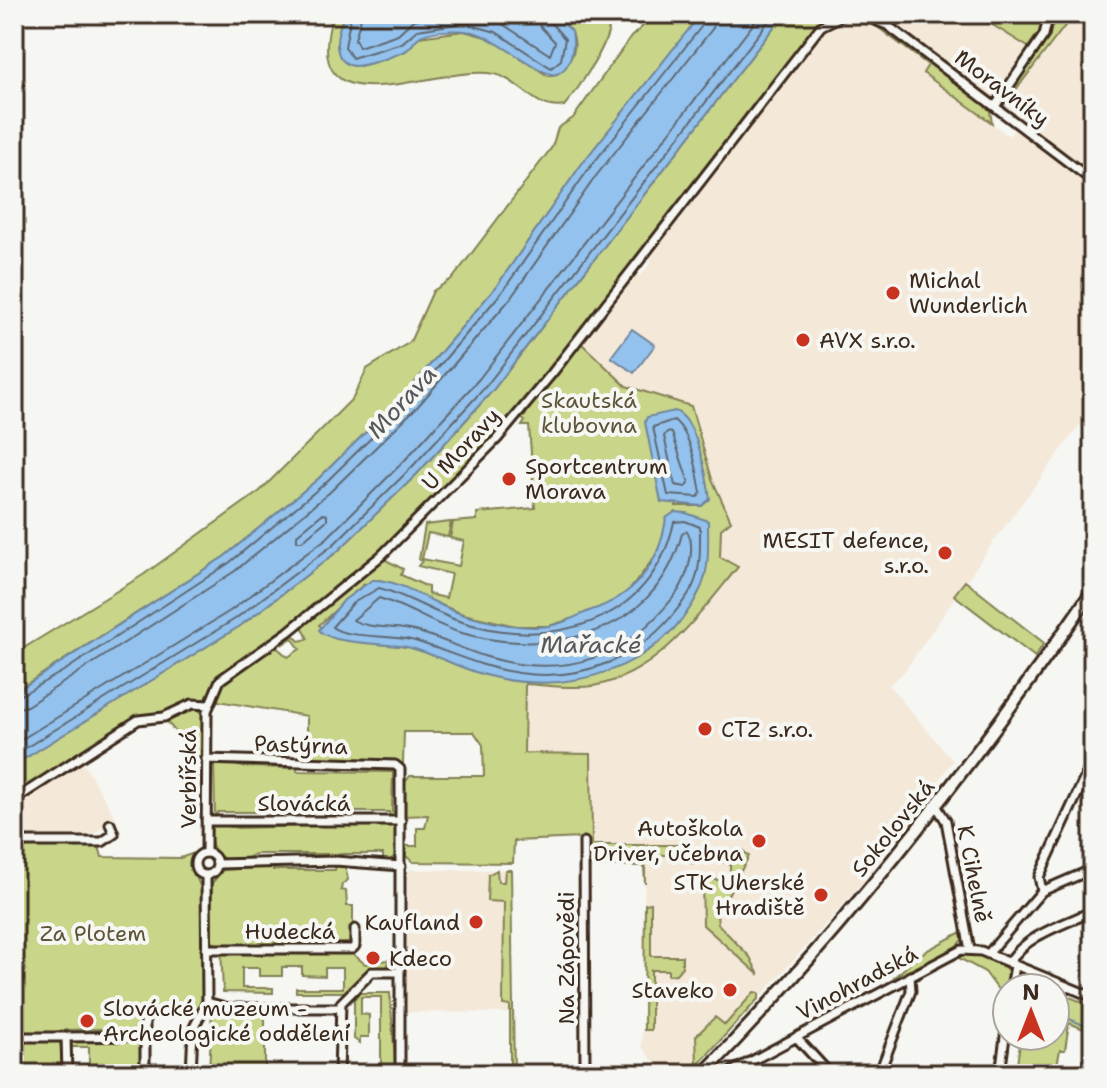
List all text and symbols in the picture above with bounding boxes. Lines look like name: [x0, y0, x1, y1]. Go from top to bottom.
street label: Moravníky: [949, 43, 1055, 133]
place label: Michal Wunderlich: [909, 266, 1028, 320]
marker: Michal Wunderlich: [884, 284, 902, 302]
place label: AVX s.r.o.: [819, 326, 916, 355]
marker: AVX s.r.o.: [794, 331, 812, 349]
water label: Morava: [360, 359, 444, 445]
park label: Skautská klubovna: [541, 386, 637, 440]
street label: U Moravy: [415, 402, 507, 496]
place label: Sportcentrum Morava: [525, 452, 668, 506]
marker: Sportcentrum Morava: [500, 470, 518, 488]
place label: MESIT defence, s.r.o.: [763, 526, 929, 580]
marker: MESIT defence, s.r.o.: [936, 544, 954, 562]
water label: Mařacké: [540, 629, 642, 661]
place label: CTZ s.r.o.: [721, 715, 813, 744]
marker: CTZ s.r.o.: [696, 720, 714, 738]
street label: Verbířská: [174, 729, 203, 829]
street label: Pastýrna: [254, 729, 349, 761]
street label: Sokolovská: [845, 773, 941, 883]
street label: Slovácká: [258, 789, 351, 818]
place label: Autoškola Driver, učebna: [593, 814, 743, 868]
street label: K Cihelně: [950, 823, 998, 925]
marker: Autoškola Driver, učebna: [750, 832, 768, 850]
place label: STK Uherské Hradiště: [674, 868, 805, 922]
marker: STK Uherské Hradiště: [812, 886, 830, 904]
street label: Na Zápovědi: [552, 891, 581, 1025]
place label: Kaufland: [364, 908, 460, 937]
marker: Kaufland: [467, 913, 485, 931]
street label: Hudecká: [245, 917, 336, 946]
park label: Za Plotem: [40, 919, 146, 948]
street label: Vinohradská: [791, 939, 923, 1027]
place label: Kdeco: [389, 944, 452, 973]
marker: Kdeco: [364, 949, 382, 967]
north arrow: [991, 972, 1071, 1052]
place label: Staveko: [631, 976, 714, 1005]
text: N: [1022, 978, 1040, 1007]
marker: Staveko: [721, 981, 739, 999]
place label: Slovácké muzeum - Archeologické oddělení: [103, 994, 350, 1048]
marker: Slovácké muzeum - Archeologické oddělení: [78, 1012, 96, 1030]

